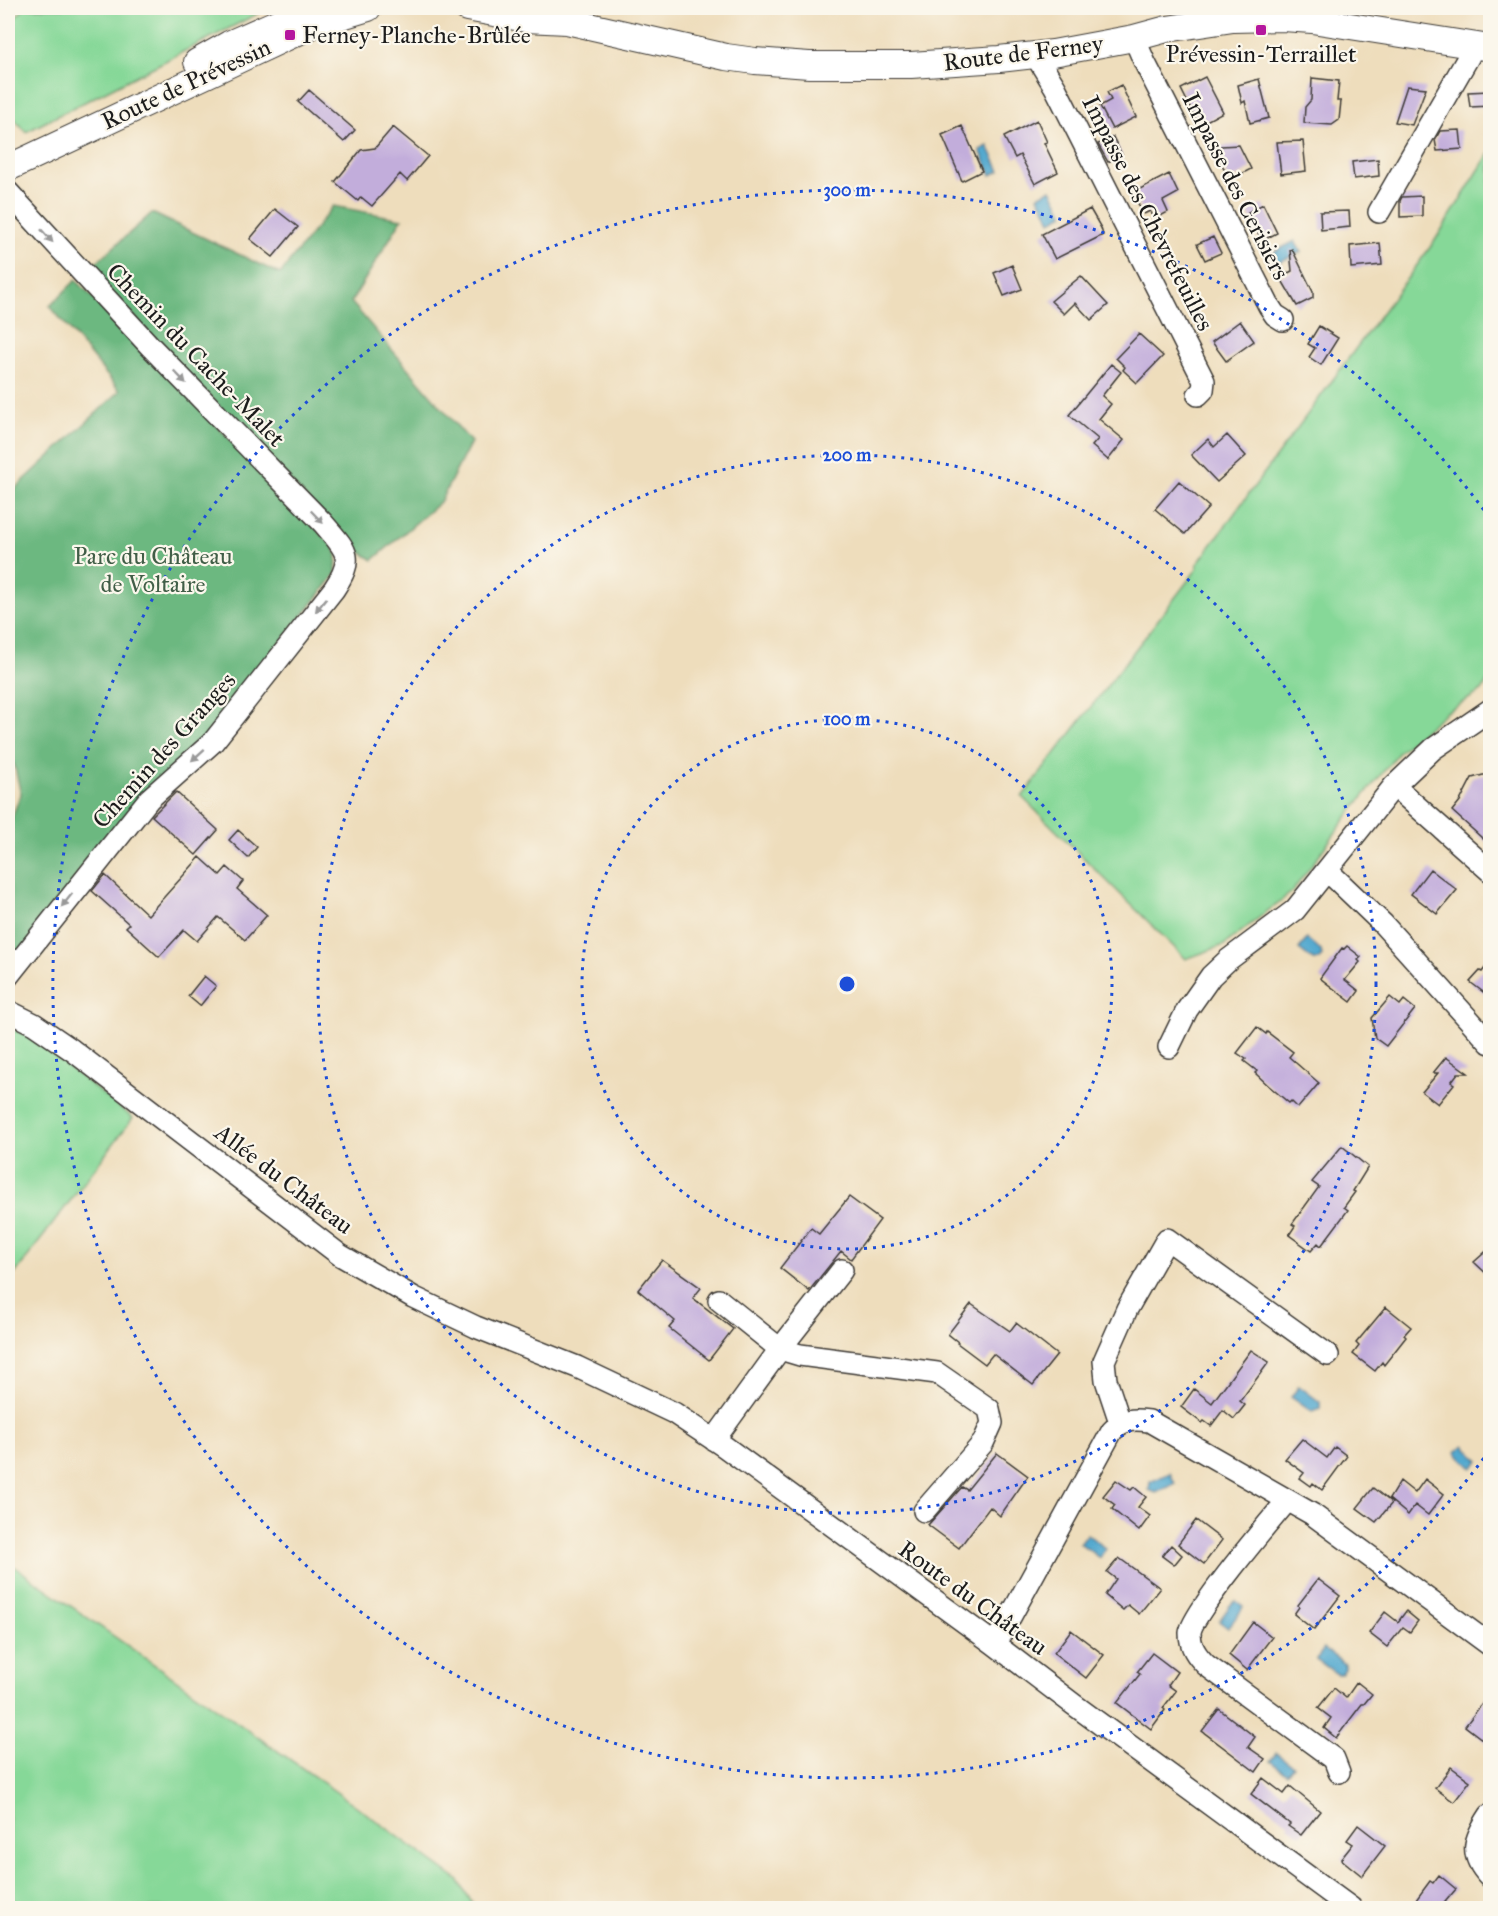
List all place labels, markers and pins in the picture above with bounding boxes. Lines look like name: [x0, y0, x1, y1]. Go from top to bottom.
place label: Ferney-Planche-Brûlée: [302, 20, 531, 50]
marker: Prévessin-Terraillet: [1254, 23, 1268, 37]
marker: Ferney-Planche-Brûlée: [283, 28, 297, 42]
place label: Prévessin-Terraillet: [1165, 39, 1357, 69]
centre of rings: [837, 974, 857, 994]

